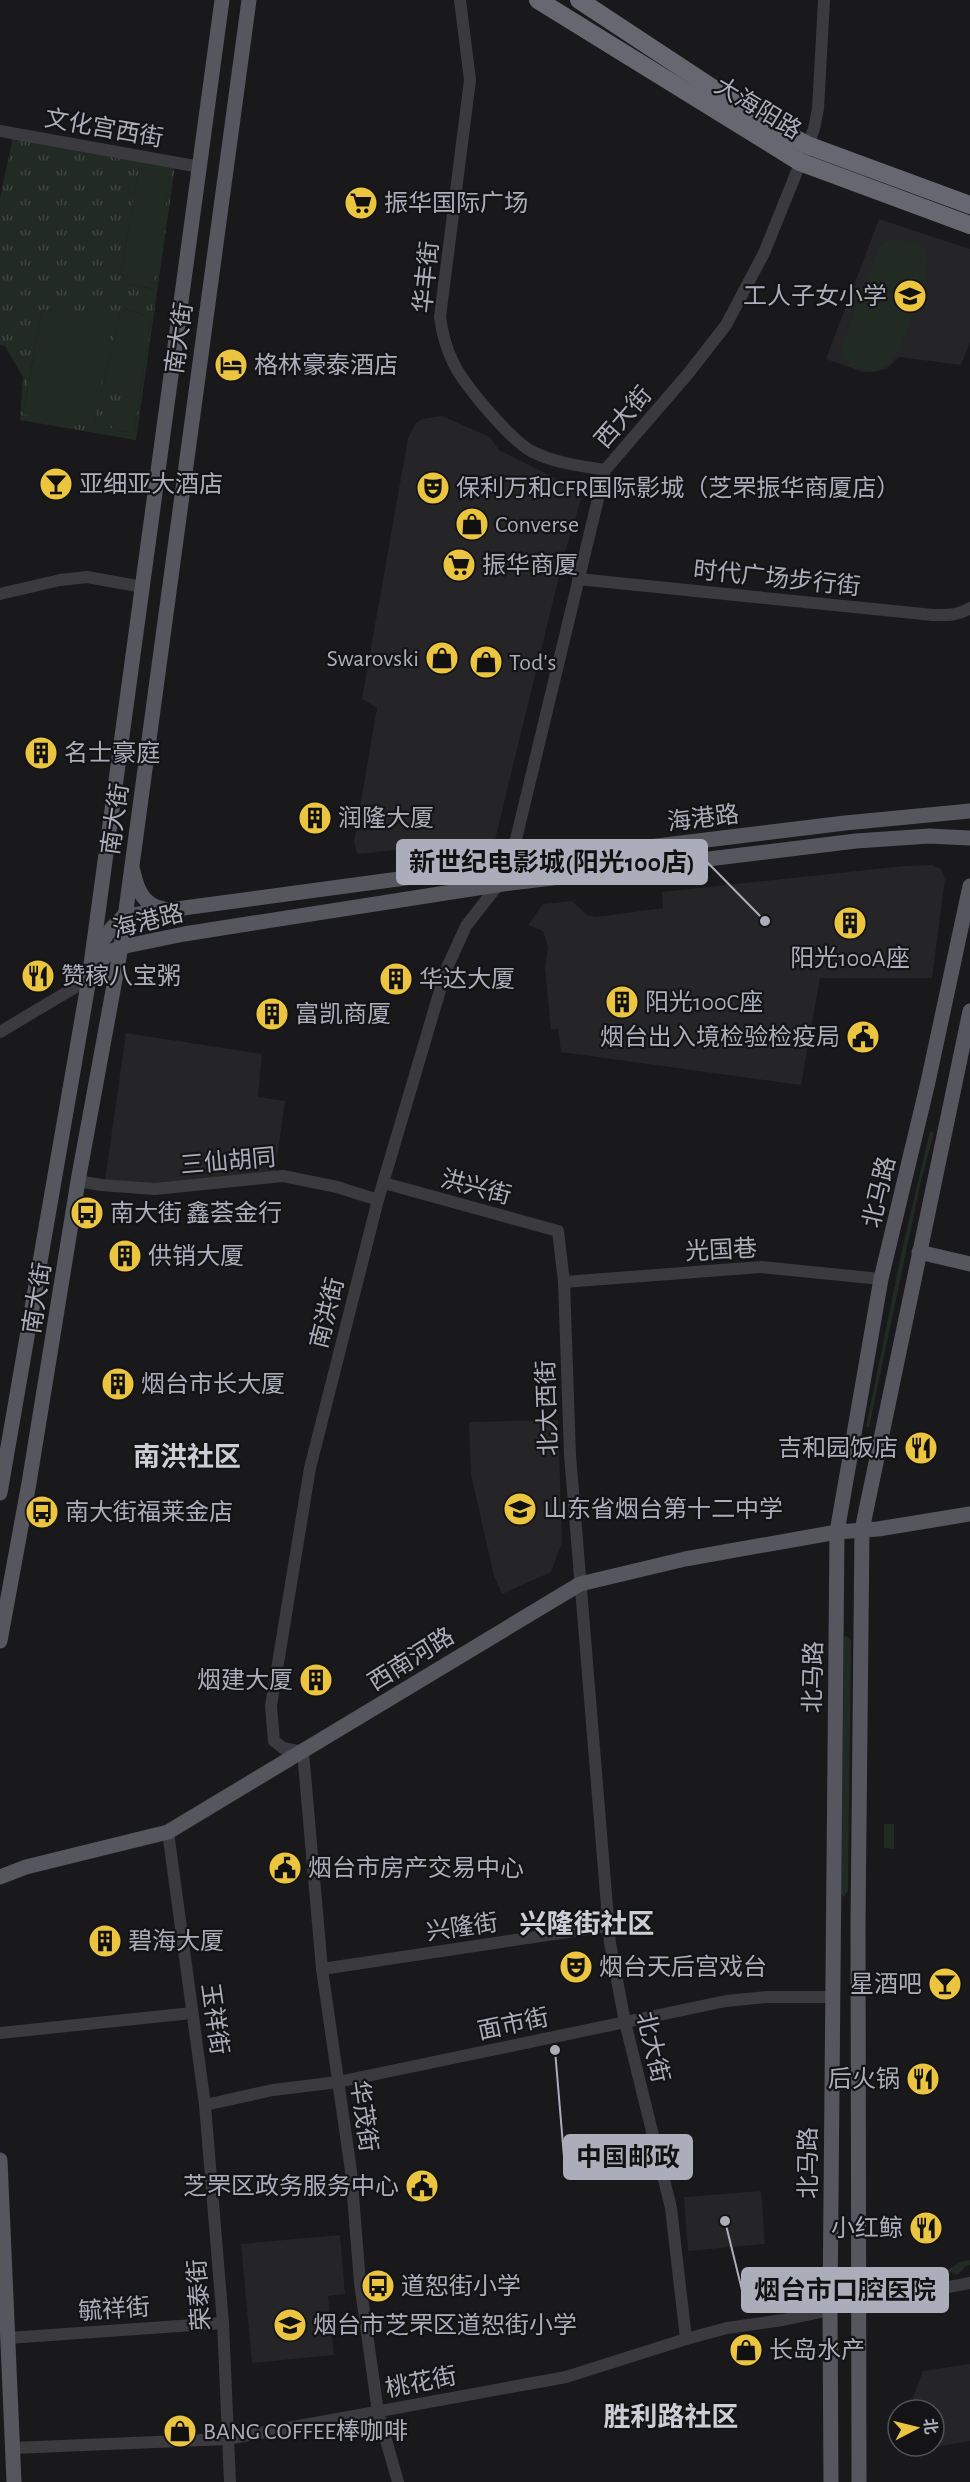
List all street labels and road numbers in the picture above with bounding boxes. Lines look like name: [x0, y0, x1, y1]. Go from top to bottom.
street label: 大海阳路: [710, 72, 806, 144]
street label: 文化宫西街: [43, 105, 165, 151]
street label: 华丰街: [409, 240, 443, 314]
street label: 南大街: [161, 301, 197, 375]
street label: 西大街: [590, 381, 656, 453]
street label: 时代广场步行街: [692, 556, 862, 600]
street label: 南大街: [97, 782, 133, 856]
street label: 海港路: [666, 801, 740, 835]
street label: 海港路: [110, 900, 186, 942]
street label: 三仙胡同: [179, 1144, 277, 1178]
street label: 北马路: [858, 1154, 900, 1230]
street label: 洪兴街: [438, 1165, 514, 1209]
street label: 光国巷: [684, 1235, 758, 1265]
street label: 南大街: [19, 1260, 55, 1336]
street label: 南洪街: [306, 1275, 348, 1351]
street label: 北大西街: [532, 1360, 562, 1456]
street label: 西南河路: [363, 1623, 459, 1695]
street label: 北马路: [799, 1641, 827, 1713]
street label: 兴隆街: [425, 1909, 499, 1945]
street label: 玉祥街: [197, 1982, 233, 2056]
street label: 面市街: [475, 2004, 551, 2044]
street label: 北大街: [632, 2009, 674, 2085]
street label: 华茂街: [346, 2079, 382, 2153]
street label: 北马路: [795, 2127, 821, 2199]
street label: 荣泰街: [184, 2258, 214, 2332]
street label: 毓祥街: [77, 2294, 151, 2324]
street label: 桃花街: [383, 2362, 459, 2402]

